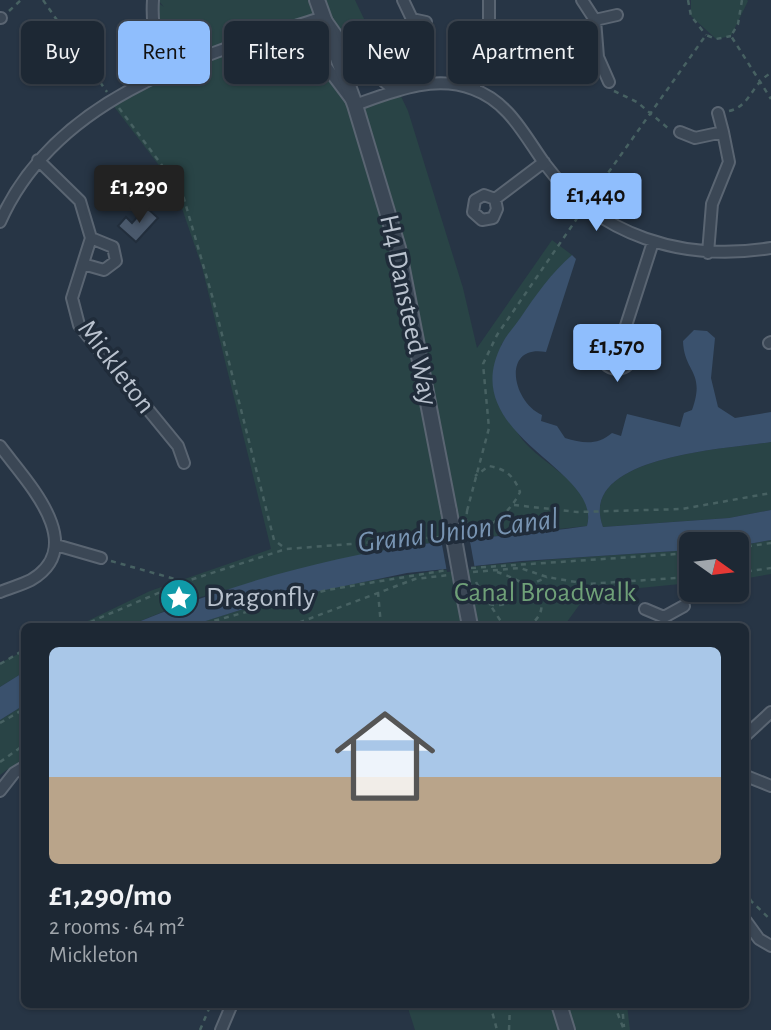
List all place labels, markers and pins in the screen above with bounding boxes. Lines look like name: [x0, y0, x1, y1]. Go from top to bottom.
pin: £1,290: [82, 166, 196, 225]
pin: £1,440: [539, 174, 653, 233]
pin: £1,570: [560, 324, 674, 384]
place icon: Dragonfly: [158, 577, 200, 619]
place label: Dragonfly: [206, 584, 315, 612]

